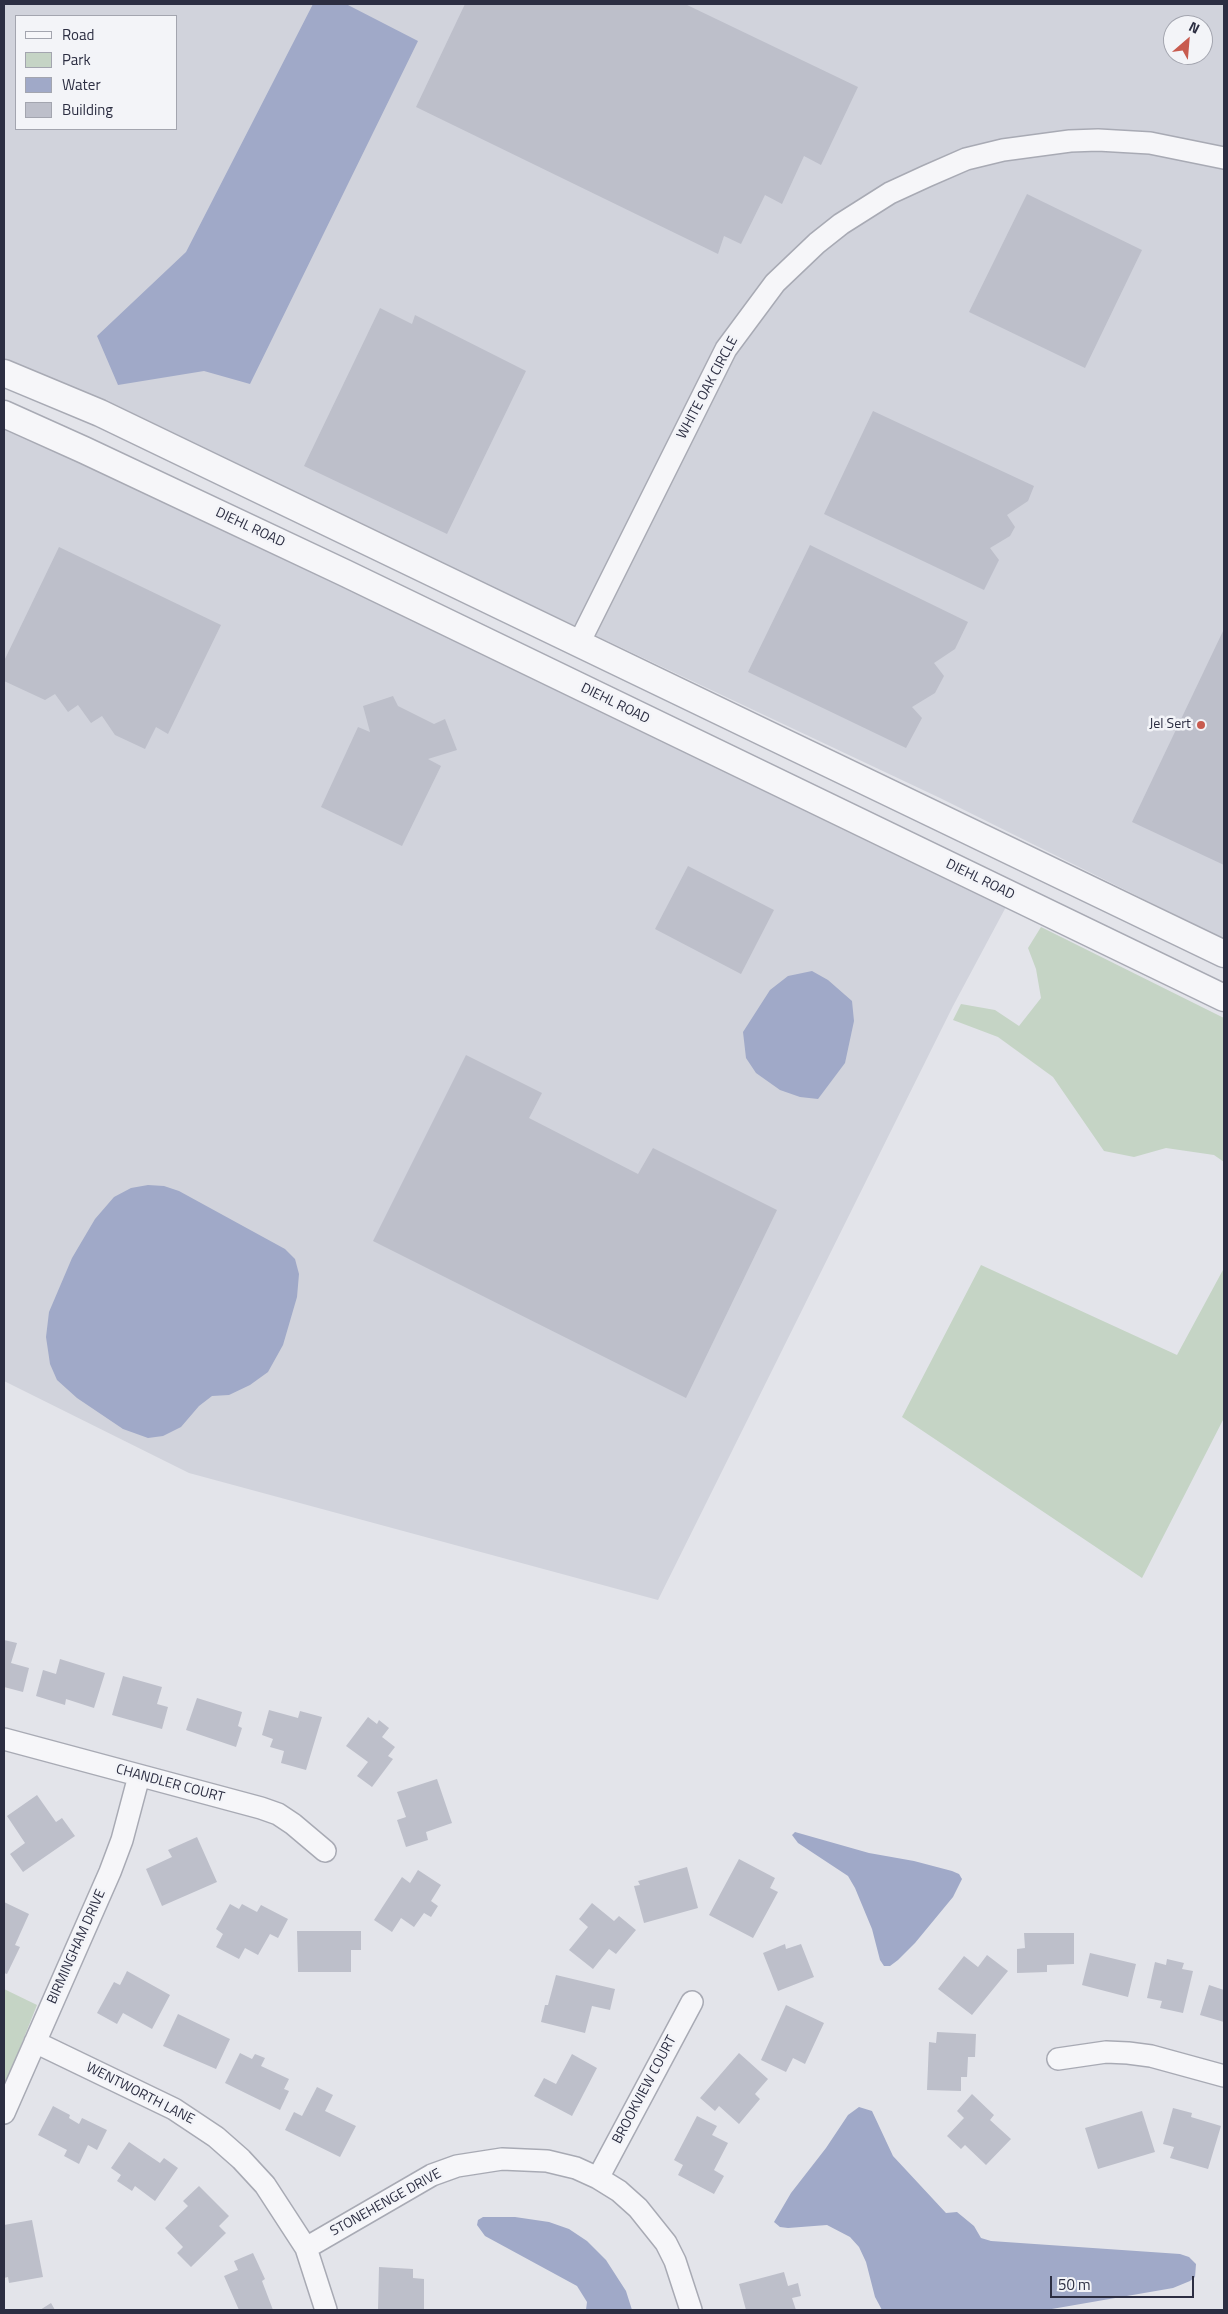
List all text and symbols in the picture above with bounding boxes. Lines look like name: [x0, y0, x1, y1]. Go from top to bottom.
legend: [15, 15, 178, 130]
north arrow: [1163, 15, 1213, 65]
text: N: [1185, 16, 1204, 39]
text: Road: [62, 23, 94, 46]
text: Park: [62, 48, 91, 71]
text: Water: [62, 73, 101, 96]
text: Building: [62, 98, 113, 121]
street label: WHITE OAK CIRCLE: [674, 334, 742, 442]
street label: DIEHL ROAD: [213, 505, 287, 551]
street label: DIEHL ROAD: [578, 680, 652, 728]
place label: Jel Sert: [1149, 717, 1191, 733]
marker: Jel Sert: [1195, 719, 1207, 731]
street label: DIEHL ROAD: [943, 856, 1017, 904]
street label: CHANDLER COURT: [114, 1761, 226, 1807]
street label: BIRMINGHAM DRIVE: [44, 1887, 110, 2007]
street label: BROOKVIEW COURT: [609, 2033, 681, 2147]
street label: WENTWORTH LANE: [83, 2059, 197, 2129]
street label: STONEHENGE DRIVE: [328, 2166, 444, 2240]
scale bar: [1053, 2266, 1197, 2298]
text: 50 m: [1058, 2273, 1091, 2296]

